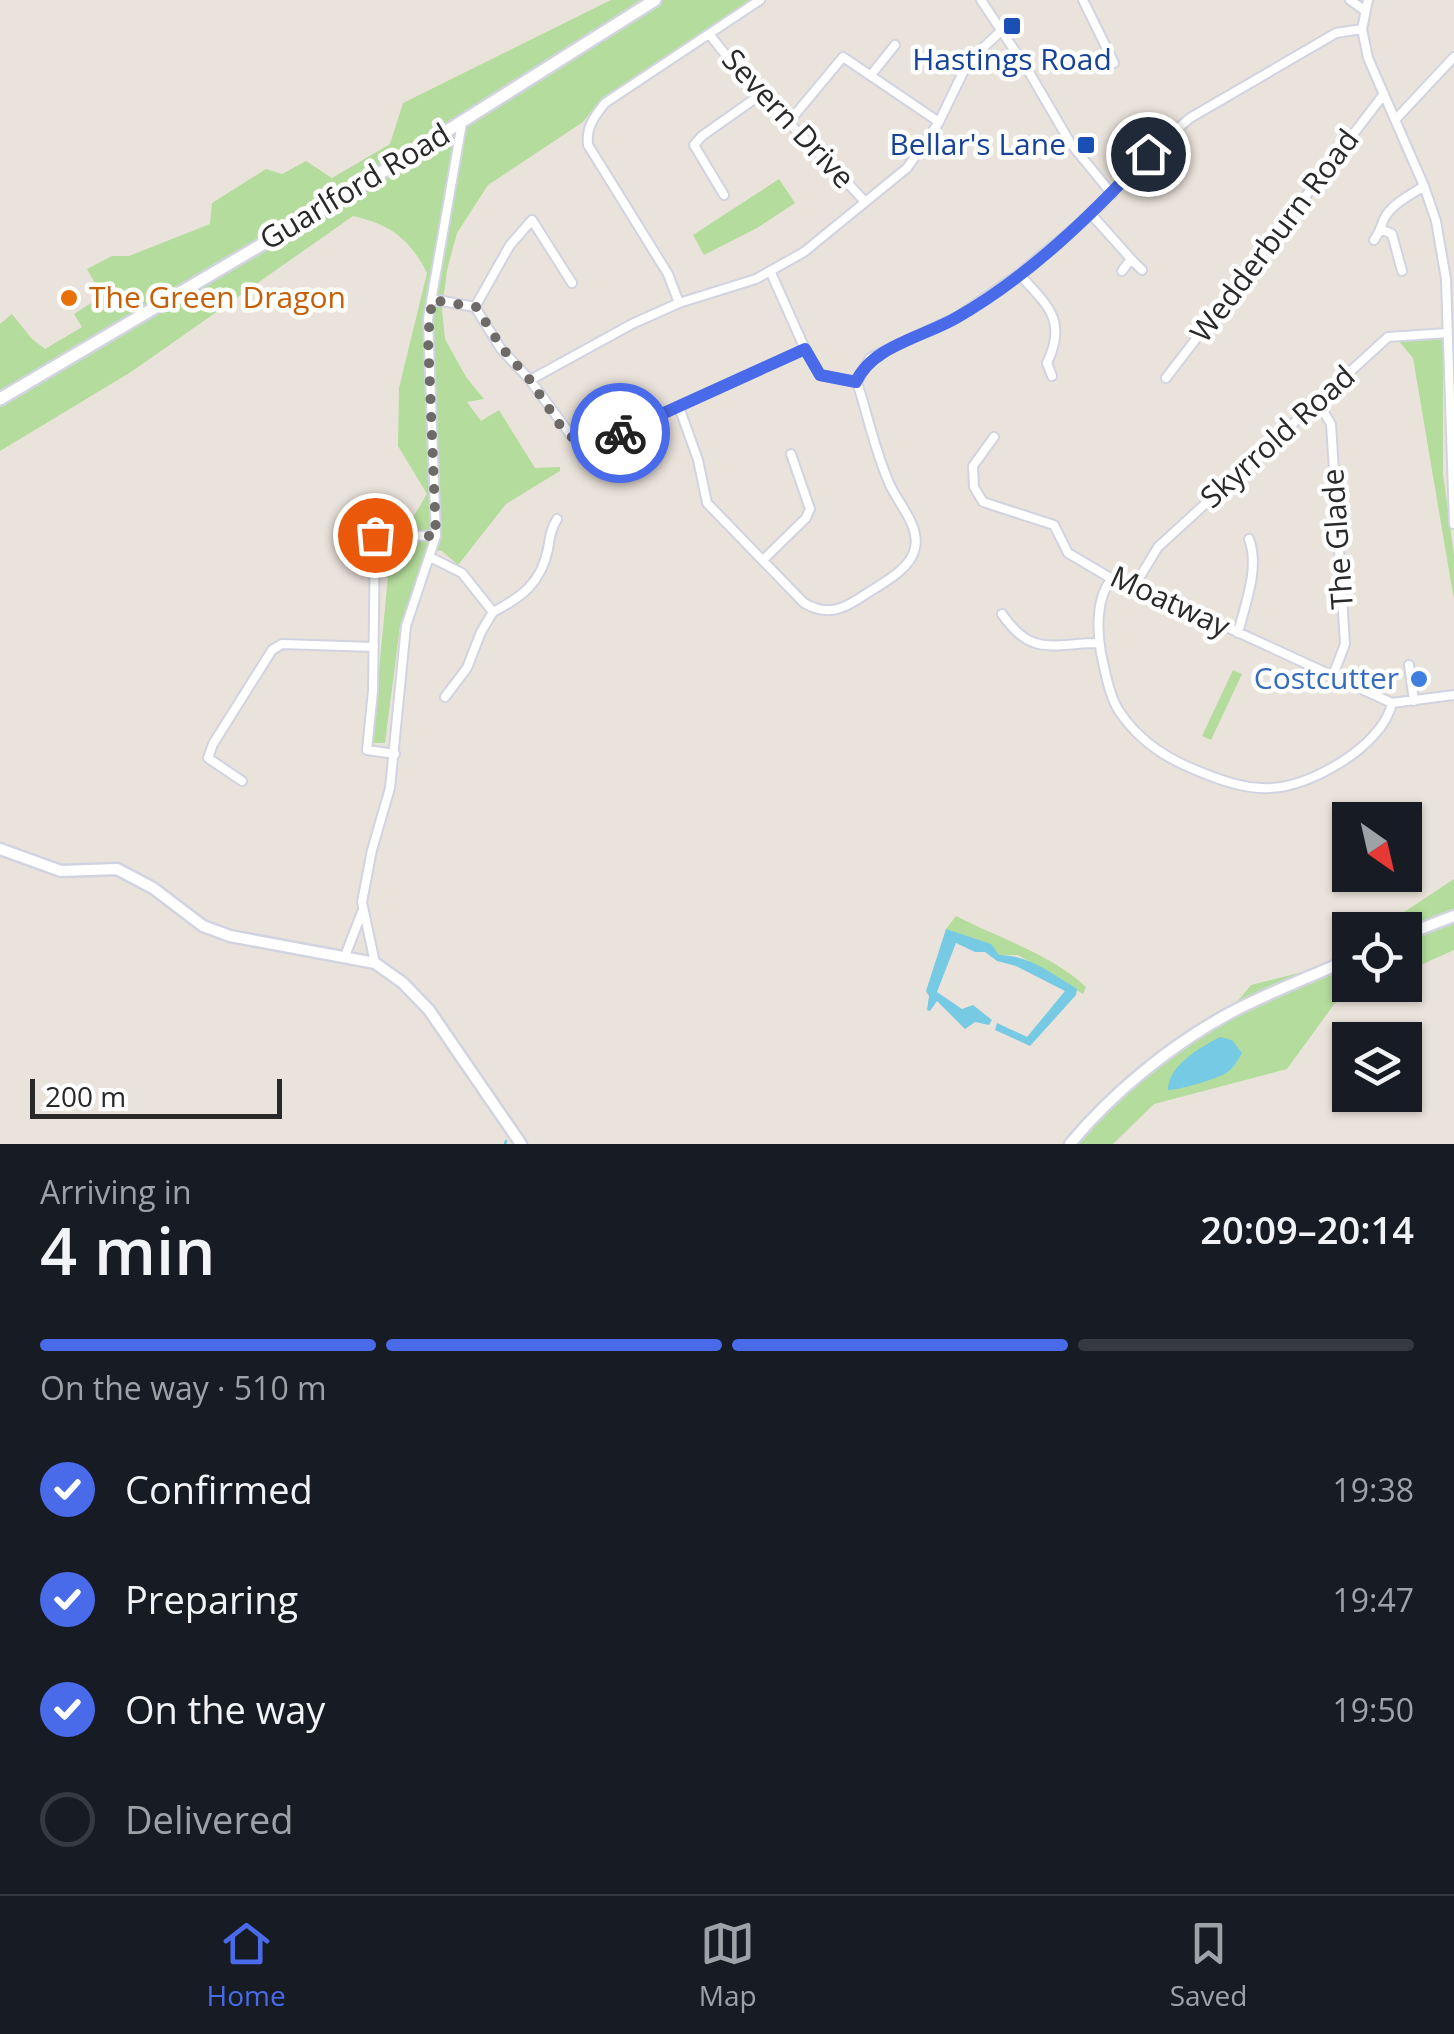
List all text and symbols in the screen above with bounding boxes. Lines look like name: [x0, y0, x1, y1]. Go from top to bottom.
marker: Hastings Road: [1001, 15, 1023, 37]
place label: Hastings Road: [912, 38, 1112, 79]
street label: Severn Drive: [714, 39, 864, 197]
pin: [1106, 112, 1191, 197]
street label: Guarlford Road: [252, 113, 457, 259]
street label: Wedderburn Road: [1180, 120, 1368, 350]
place label: Bellar's Lane: [889, 123, 1066, 164]
icon: home: [1121, 127, 1176, 182]
marker: Bellar's Lane: [1075, 134, 1097, 156]
place label: The Green Dragon: [89, 276, 346, 317]
marker: The Green Dragon: [58, 287, 80, 309]
street label: Skyrrold Road: [1191, 355, 1363, 516]
courier: [570, 383, 670, 483]
icon: bike: [593, 406, 648, 461]
street label: The Glade: [1311, 467, 1362, 611]
pin: [333, 493, 418, 578]
icon: bag: [348, 508, 403, 563]
street label: Moatway: [1104, 555, 1238, 647]
place label: Costcutter: [1254, 657, 1399, 698]
marker: Costcutter: [1408, 668, 1430, 690]
north arrow: [1332, 802, 1422, 892]
map controls: [1332, 802, 1422, 1112]
button: locate: [1332, 912, 1422, 1002]
button: layers: [1332, 1022, 1422, 1112]
scale bar: [30, 1074, 282, 1118]
text: 200 m: [45, 1077, 126, 1115]
text: Arriving in: [40, 1170, 192, 1213]
text: 20:09–20:14: [1200, 1203, 1414, 1255]
text: 4 min: [40, 1206, 215, 1294]
text: On the way · 510 m: [40, 1366, 327, 1409]
icon: check: [40, 1462, 95, 1517]
text: Confirmed: [125, 1463, 313, 1515]
text: 19:38: [1332, 1468, 1414, 1511]
icon: check: [40, 1572, 95, 1627]
text: Preparing: [125, 1573, 298, 1625]
text: 19:47: [1332, 1578, 1414, 1621]
icon: check: [40, 1682, 95, 1737]
text: On the way: [125, 1683, 325, 1735]
text: 19:50: [1332, 1688, 1414, 1731]
text: Delivered: [125, 1793, 294, 1845]
tab: Home: [207, 1916, 286, 2014]
tab: Map: [699, 1916, 757, 2014]
tab: Saved: [1170, 1916, 1247, 2014]

